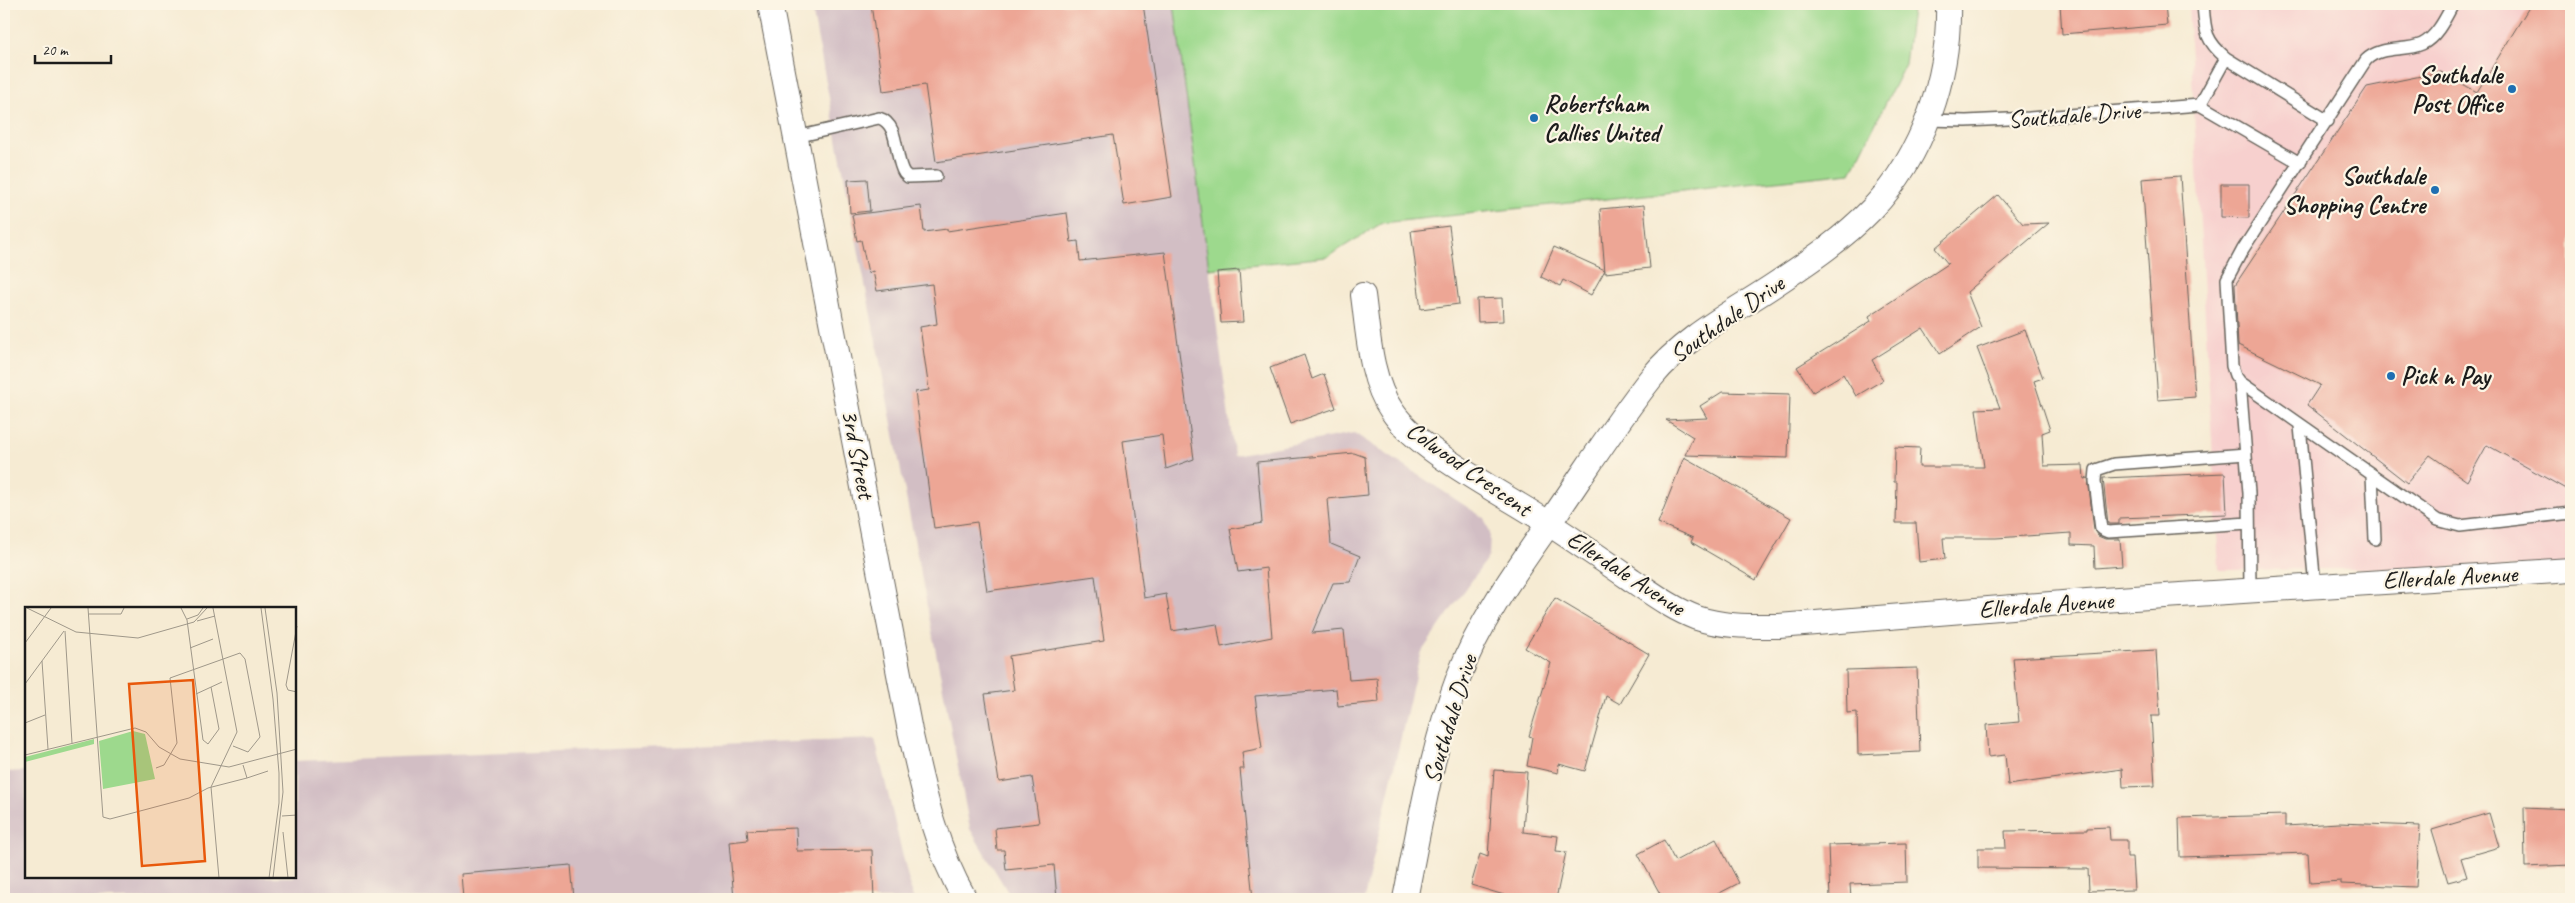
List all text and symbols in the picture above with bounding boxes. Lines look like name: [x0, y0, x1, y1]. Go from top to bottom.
scale bar: [35, 32, 111, 64]
text: 20 m: [42, 41, 69, 60]
place label: Southdale Post Office: [2412, 59, 2505, 120]
marker: Southdale Post Office: [2506, 83, 2518, 95]
place label: Robertsham Callies United: [1544, 88, 1663, 149]
street label: Southdale Drive: [2007, 94, 2143, 136]
marker: Robertsham Callies United: [1528, 112, 1540, 124]
place label: Southdale Shopping Centre: [2283, 160, 2428, 221]
marker: Southdale Shopping Centre: [2429, 184, 2441, 196]
street label: Southdale Drive: [1664, 267, 1792, 370]
place label: Pick n Pay: [2401, 360, 2492, 392]
marker: Pick n Pay: [2385, 370, 2397, 382]
street label: 3rd Street: [834, 407, 883, 504]
street label: Colwood Crescent: [1400, 414, 1540, 525]
street label: Ellerdale Avenue: [1561, 523, 1693, 624]
street label: Ellerdale Avenue: [2382, 557, 2520, 597]
street label: Ellerdale Avenue: [1978, 584, 2116, 626]
inset map: [25, 607, 296, 878]
street label: Southdale Drive: [1415, 649, 1485, 787]

